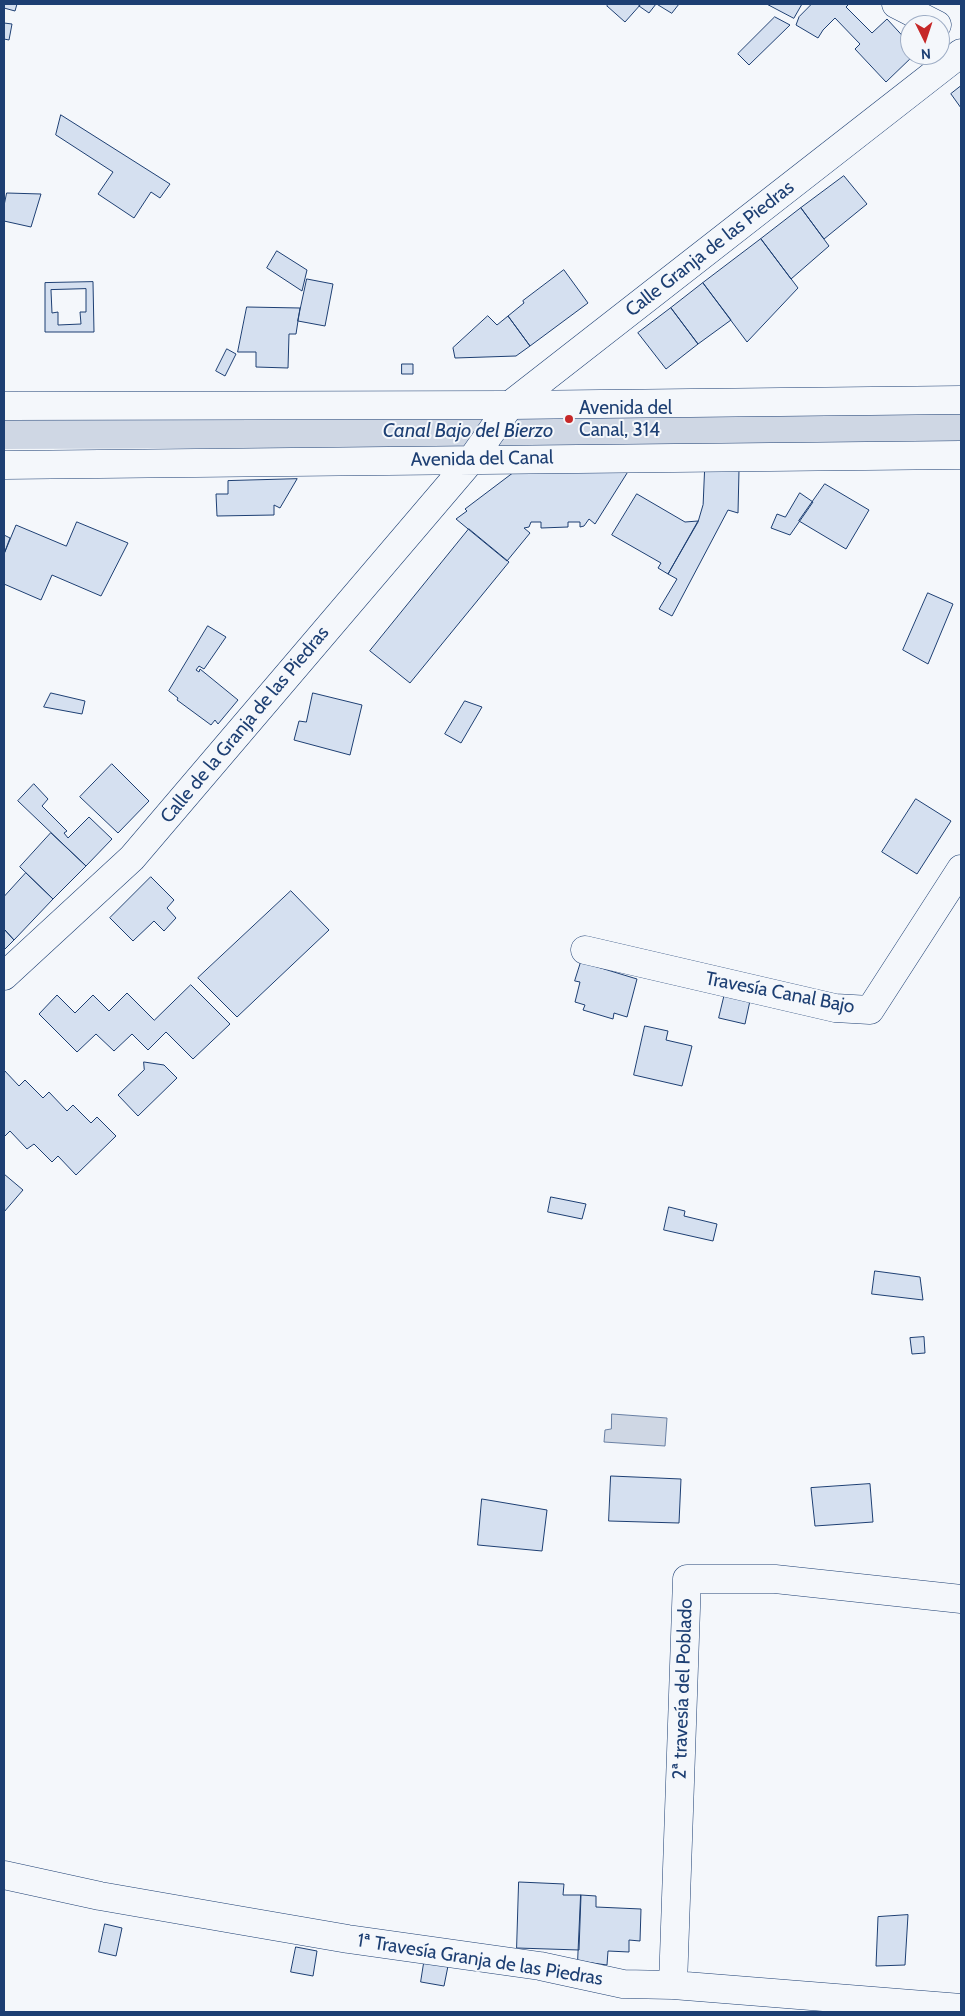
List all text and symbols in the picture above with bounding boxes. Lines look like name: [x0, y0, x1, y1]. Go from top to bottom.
north arrow: [900, 15, 950, 65]
text: N: [920, 45, 932, 63]
street label: Calle Granja de las Piedras: [621, 176, 799, 322]
place label: Avenida del Canal, 314: [579, 397, 672, 441]
marker: Avenida del Canal, 314: [563, 413, 575, 425]
water label: Canal Bajo del Bierzo: [383, 419, 553, 443]
street label: Avenida del Canal: [411, 446, 553, 472]
street label: Calle de la Granja de las Piedras: [156, 622, 334, 828]
street label: Travesía Canal Bajo: [703, 967, 857, 1019]
street label: 2ª travesía del Poblado: [668, 1598, 698, 1780]
street label: 1ª Travesía Granja de las Piedras: [356, 1929, 604, 1991]

